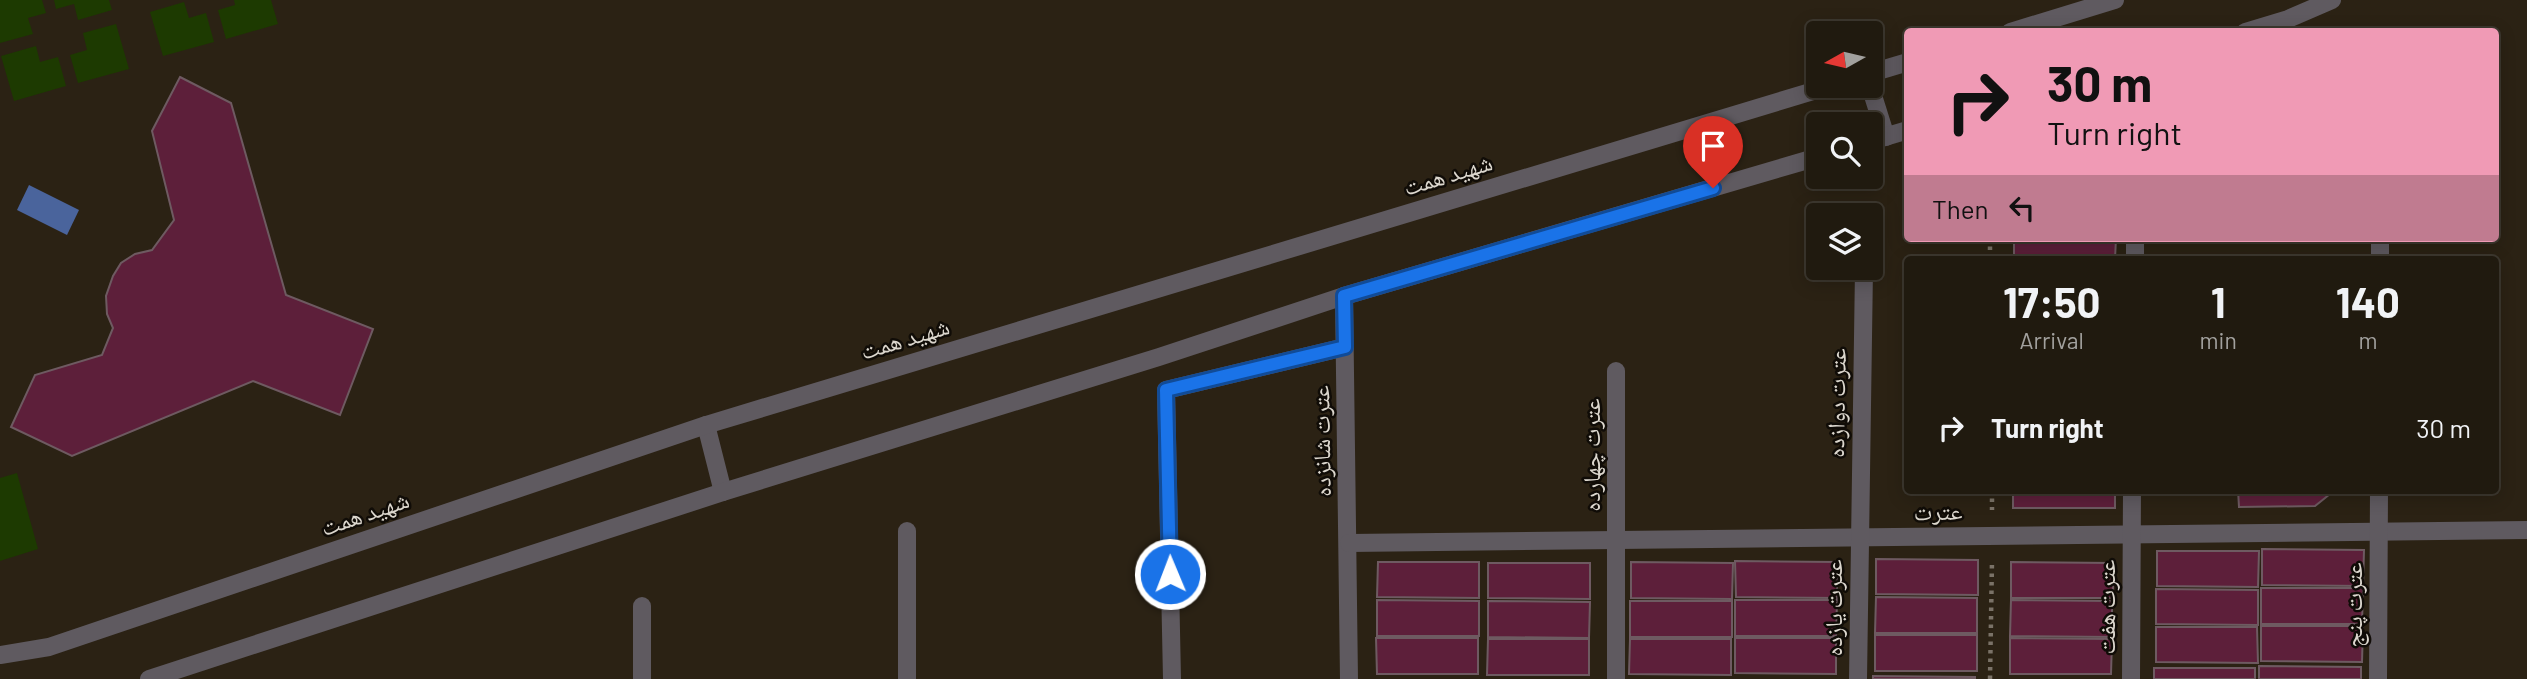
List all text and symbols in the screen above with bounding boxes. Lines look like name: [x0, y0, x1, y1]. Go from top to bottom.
north arrow: [1806, 21, 1883, 98]
map controls: [1806, 21, 1883, 280]
text: 30 m: [2047, 53, 2152, 112]
icon: right: [1932, 56, 2023, 147]
button: search: [1806, 112, 1883, 189]
text: Turn right: [2047, 113, 2182, 151]
pin: [1683, 116, 1743, 188]
icon: arrive: [1694, 127, 1732, 165]
street label: شهید همت: [1400, 146, 1496, 201]
icon: left: [2003, 189, 2041, 227]
text: Then: [1932, 193, 1989, 224]
button: layers: [1806, 203, 1883, 280]
text: 17:50: [2003, 276, 2101, 326]
text: 1: [2211, 276, 2226, 326]
text: 140: [2336, 276, 2400, 326]
street label: شهید همت: [857, 310, 953, 365]
text: Arrival: [2020, 326, 2084, 354]
text: min: [2200, 326, 2237, 354]
text: m: [2358, 326, 2377, 354]
street label: عترت دوازده: [1820, 348, 1851, 458]
street label: عترت شانزده: [1305, 385, 1336, 497]
street label: عترت چهارده: [1576, 398, 1606, 512]
icon: right: [1932, 409, 1970, 447]
text: Turn right: [1991, 412, 2104, 443]
text: 30 m: [2416, 412, 2471, 443]
street label: شهید همت: [317, 484, 413, 542]
street label: عترت: [1913, 496, 1963, 525]
position arrow: [1133, 537, 1207, 611]
street label: عترت یازده: [1818, 559, 1847, 657]
street label: عترت هفت: [2091, 560, 2120, 654]
street label: عترت پنج: [2338, 562, 2369, 648]

